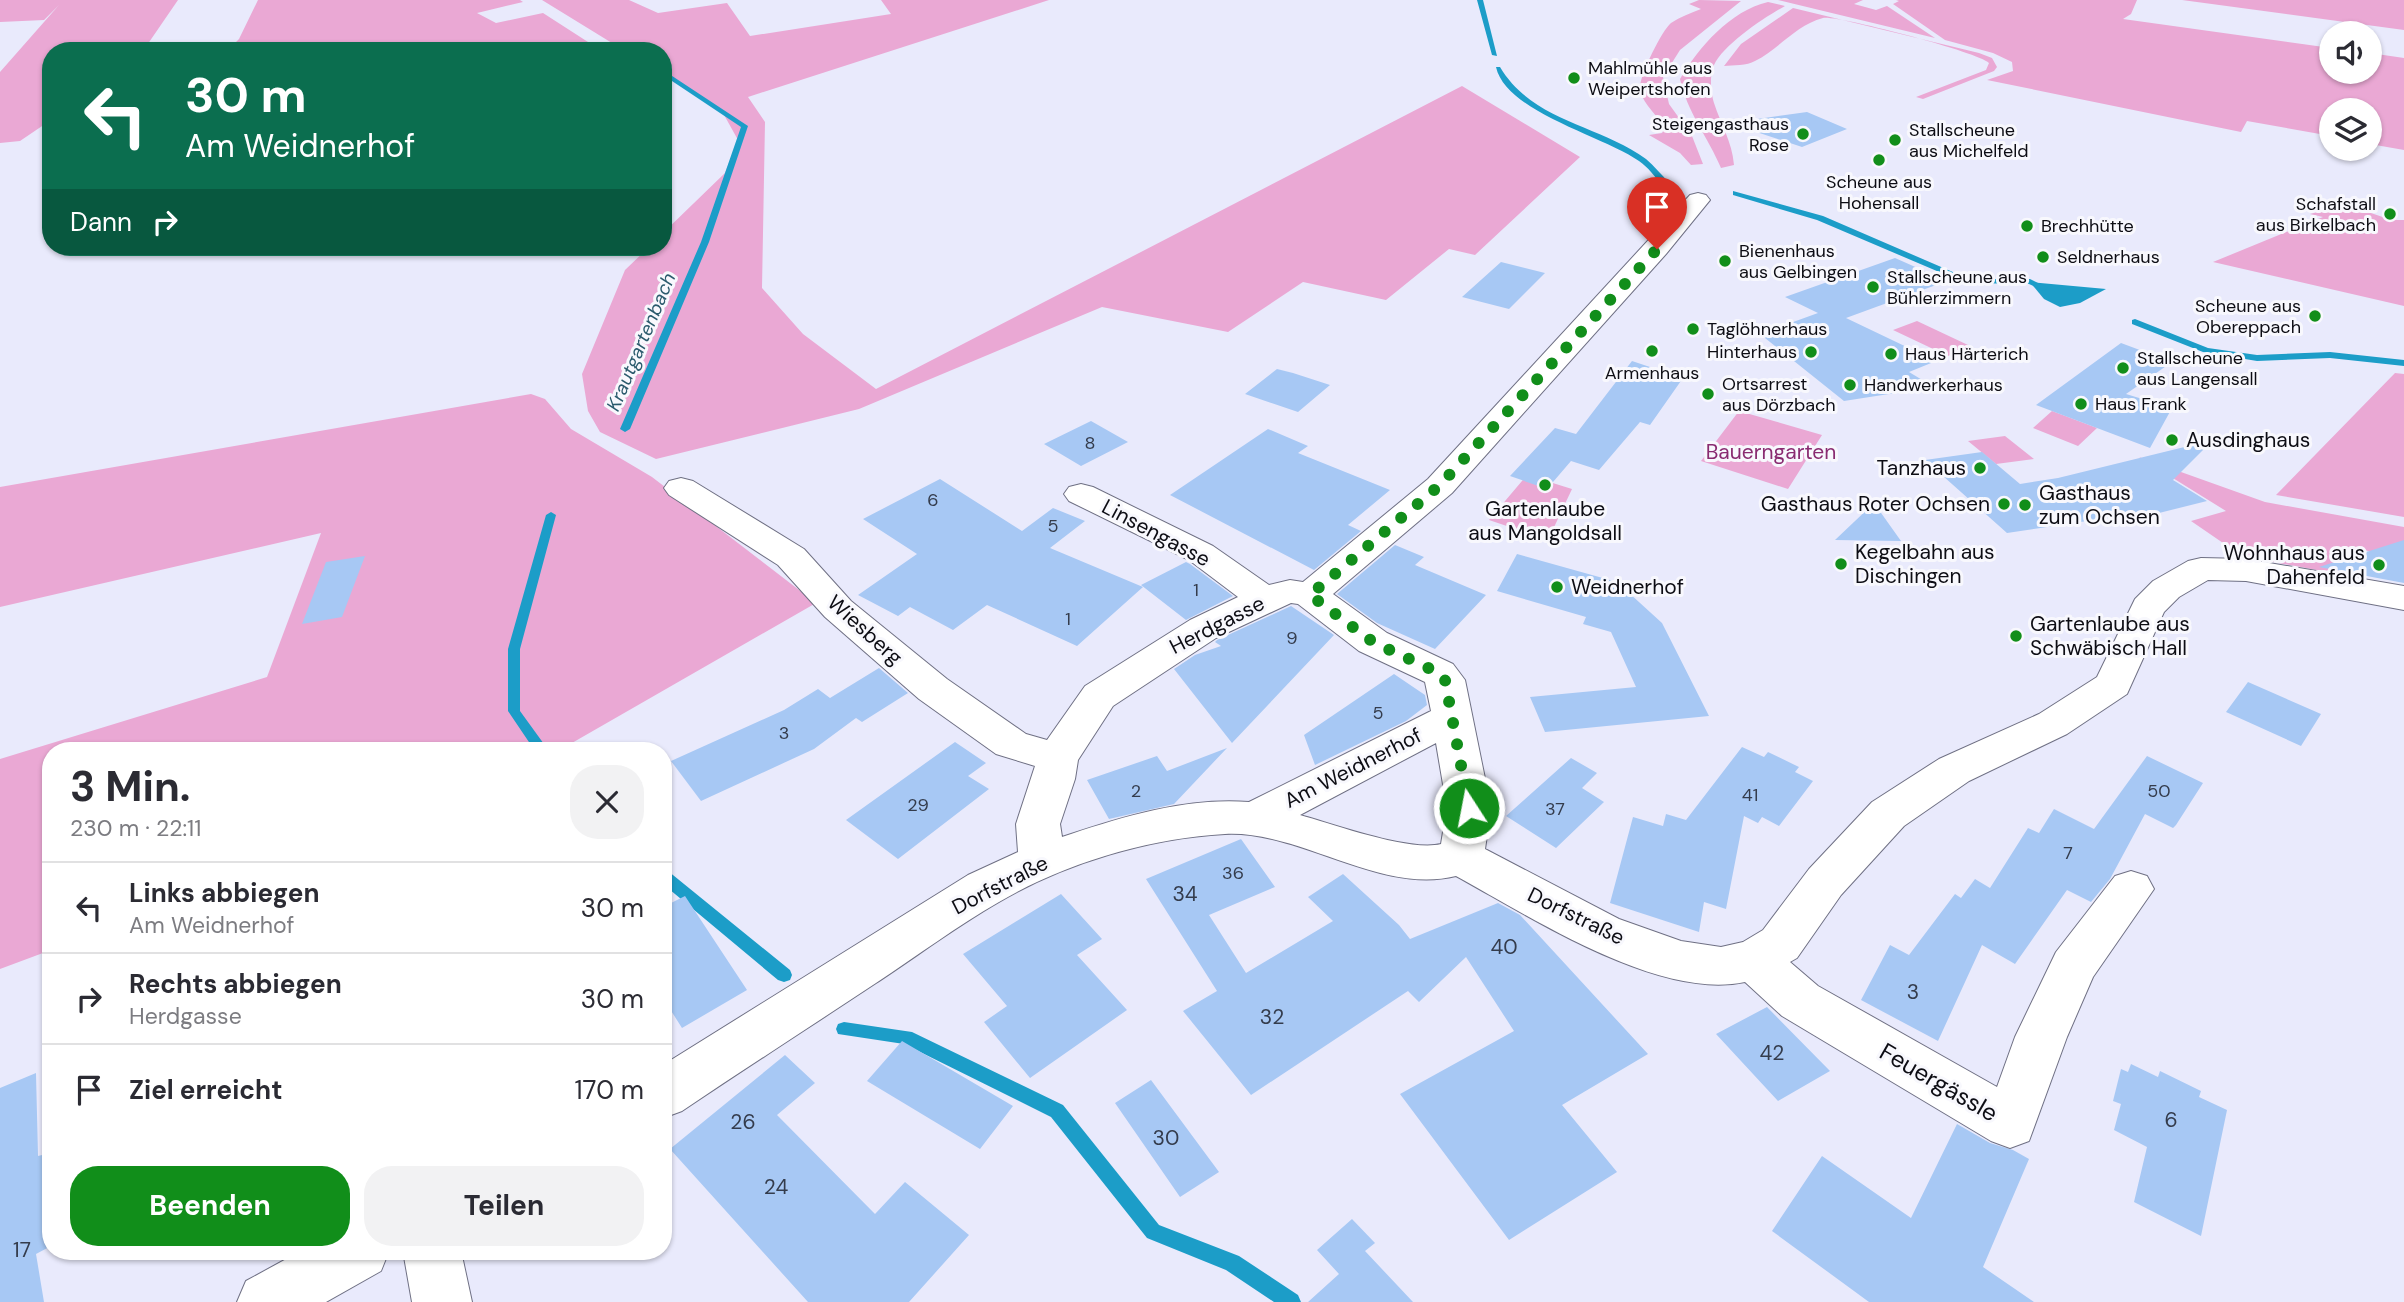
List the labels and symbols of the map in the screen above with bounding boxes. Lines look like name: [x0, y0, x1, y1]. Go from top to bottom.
place label: Mahlmühle aus Weipertshofen: [1588, 56, 1712, 101]
marker: Mahlmühle aus Weipertshofen: [1566, 70, 1582, 86]
place label: Steigengasthaus Rose: [1652, 112, 1789, 157]
place label: Stallscheune aus Michelfeld: [1909, 118, 2029, 163]
marker: Steigengasthaus Rose: [1795, 126, 1811, 142]
marker: Stallscheune aus Michelfeld: [1887, 132, 1903, 148]
marker: Scheune aus Hohensall: [1871, 152, 1887, 168]
place label: Scheune aus Hohensall: [1826, 170, 1932, 215]
pin: [1627, 177, 1687, 249]
place label: Schafstall aus Birkelbach: [2256, 192, 2376, 237]
marker: Schafstall aus Birkelbach: [2382, 206, 2398, 222]
place label: Brechhütte: [2041, 214, 2134, 238]
marker: Brechhütte: [2019, 218, 2035, 234]
place label: Bienenhaus aus Gelbingen: [1739, 239, 1857, 284]
place label: Seldnerhaus: [2057, 245, 2160, 269]
marker: Seldnerhaus: [2035, 249, 2051, 265]
marker: Bienenhaus aus Gelbingen: [1717, 253, 1733, 269]
place label: Stallscheune aus Bühlerzimmern: [1887, 265, 2027, 310]
water label: Krautgartenbach: [601, 269, 681, 415]
marker: Stallscheune aus Bühlerzimmern: [1865, 279, 1881, 295]
place label: Scheune aus Obereppach: [2195, 294, 2301, 339]
marker: Scheune aus Obereppach: [2307, 308, 2323, 324]
place label: Taglöhnerhaus: [1707, 317, 1827, 341]
marker: Taglöhnerhaus: [1685, 321, 1701, 337]
place label: Hinterhaus: [1707, 340, 1797, 364]
place label: Haus Härterich: [1905, 342, 2029, 366]
marker: Armenhaus: [1644, 343, 1660, 359]
marker: Hinterhaus: [1803, 344, 1819, 360]
marker: Haus Härterich: [1883, 346, 1899, 362]
place label: Stallscheune aus Langensall: [2137, 346, 2258, 391]
marker: Stallscheune aus Langensall: [2115, 360, 2131, 376]
place label: Armenhaus: [1605, 361, 1699, 385]
place label: Ortsarrest aus Dörzbach: [1722, 372, 1836, 417]
place label: Handwerkerhaus: [1864, 373, 2003, 397]
marker: Handwerkerhaus: [1842, 377, 1858, 393]
marker: Ortsarrest aus Dörzbach: [1700, 386, 1716, 402]
place label: Haus Frank: [2095, 392, 2187, 416]
marker: Haus Frank: [2073, 396, 2089, 412]
place label: Ausdinghaus: [2186, 426, 2310, 454]
house number: 8: [1085, 431, 1095, 455]
marker: Ausdinghaus: [2164, 432, 2180, 448]
park label: Bauerngarten: [1706, 438, 1836, 466]
place label: Tanzhaus: [1877, 454, 1966, 482]
marker: Tanzhaus: [1972, 460, 1988, 476]
marker: Gartenlaube aus Mangoldsall: [1537, 477, 1553, 493]
place label: Gasthaus zum Ochsen: [2039, 479, 2160, 531]
house number: 6: [927, 488, 939, 512]
place label: Gasthaus Roter Ochsen: [1761, 490, 1990, 518]
street label: Linsengasse: [1097, 493, 1215, 573]
place label: Gartenlaube aus Mangoldsall: [1468, 495, 1622, 547]
marker: Gasthaus Roter Ochsen: [1996, 496, 2012, 512]
marker: Gasthaus zum Ochsen: [2017, 497, 2033, 513]
house number: 5: [1048, 514, 1058, 538]
place label: Kegelbahn aus Dischingen: [1855, 538, 1995, 590]
place label: Wohnhaus aus Dahenfeld: [2224, 539, 2365, 591]
marker: Kegelbahn aus Dischingen: [1833, 556, 1849, 572]
marker: Wohnhaus aus Dahenfeld: [2371, 557, 2387, 573]
place label: Weidnerhof: [1571, 573, 1684, 601]
house number: 1: [1193, 578, 1199, 602]
marker: Weidnerhof: [1549, 579, 1565, 595]
street label: Wiesberg: [821, 589, 909, 671]
street label: Herdgasse: [1165, 589, 1269, 661]
house number: 1: [1065, 607, 1071, 631]
place label: Gartenlaube aus Schwäbisch Hall: [2030, 610, 2190, 662]
house number: 9: [1286, 626, 1298, 650]
marker: Gartenlaube aus Schwäbisch Hall: [2008, 628, 2024, 644]
house number: 5: [1373, 701, 1383, 725]
house number: 3: [779, 721, 789, 745]
street label: Am Weidnerhof: [1279, 721, 1427, 815]
position arrow: [1432, 771, 1506, 845]
house number: 2: [1131, 779, 1141, 803]
house number: 50: [2147, 779, 2171, 803]
house number: 41: [1742, 783, 1758, 807]
house number: 29: [907, 793, 929, 817]
house number: 37: [1545, 797, 1565, 821]
house number: 7: [2063, 841, 2073, 865]
street label: Dorfstraße: [947, 849, 1053, 921]
house number: 36: [1222, 861, 1244, 885]
house number: 34: [1172, 880, 1198, 908]
street label: Dorfstraße: [1523, 881, 1629, 952]
house number: 40: [1490, 933, 1518, 961]
house number: 3: [1907, 978, 1919, 1006]
house number: 32: [1260, 1003, 1284, 1031]
street label: Feuergässle: [1874, 1036, 2004, 1128]
house number: 42: [1760, 1039, 1784, 1067]
house number: 6: [2164, 1106, 2178, 1134]
house number: 26: [730, 1108, 756, 1136]
house number: 30: [1153, 1124, 1179, 1152]
house number: 24: [764, 1173, 788, 1201]
house number: 17: [13, 1236, 31, 1264]

